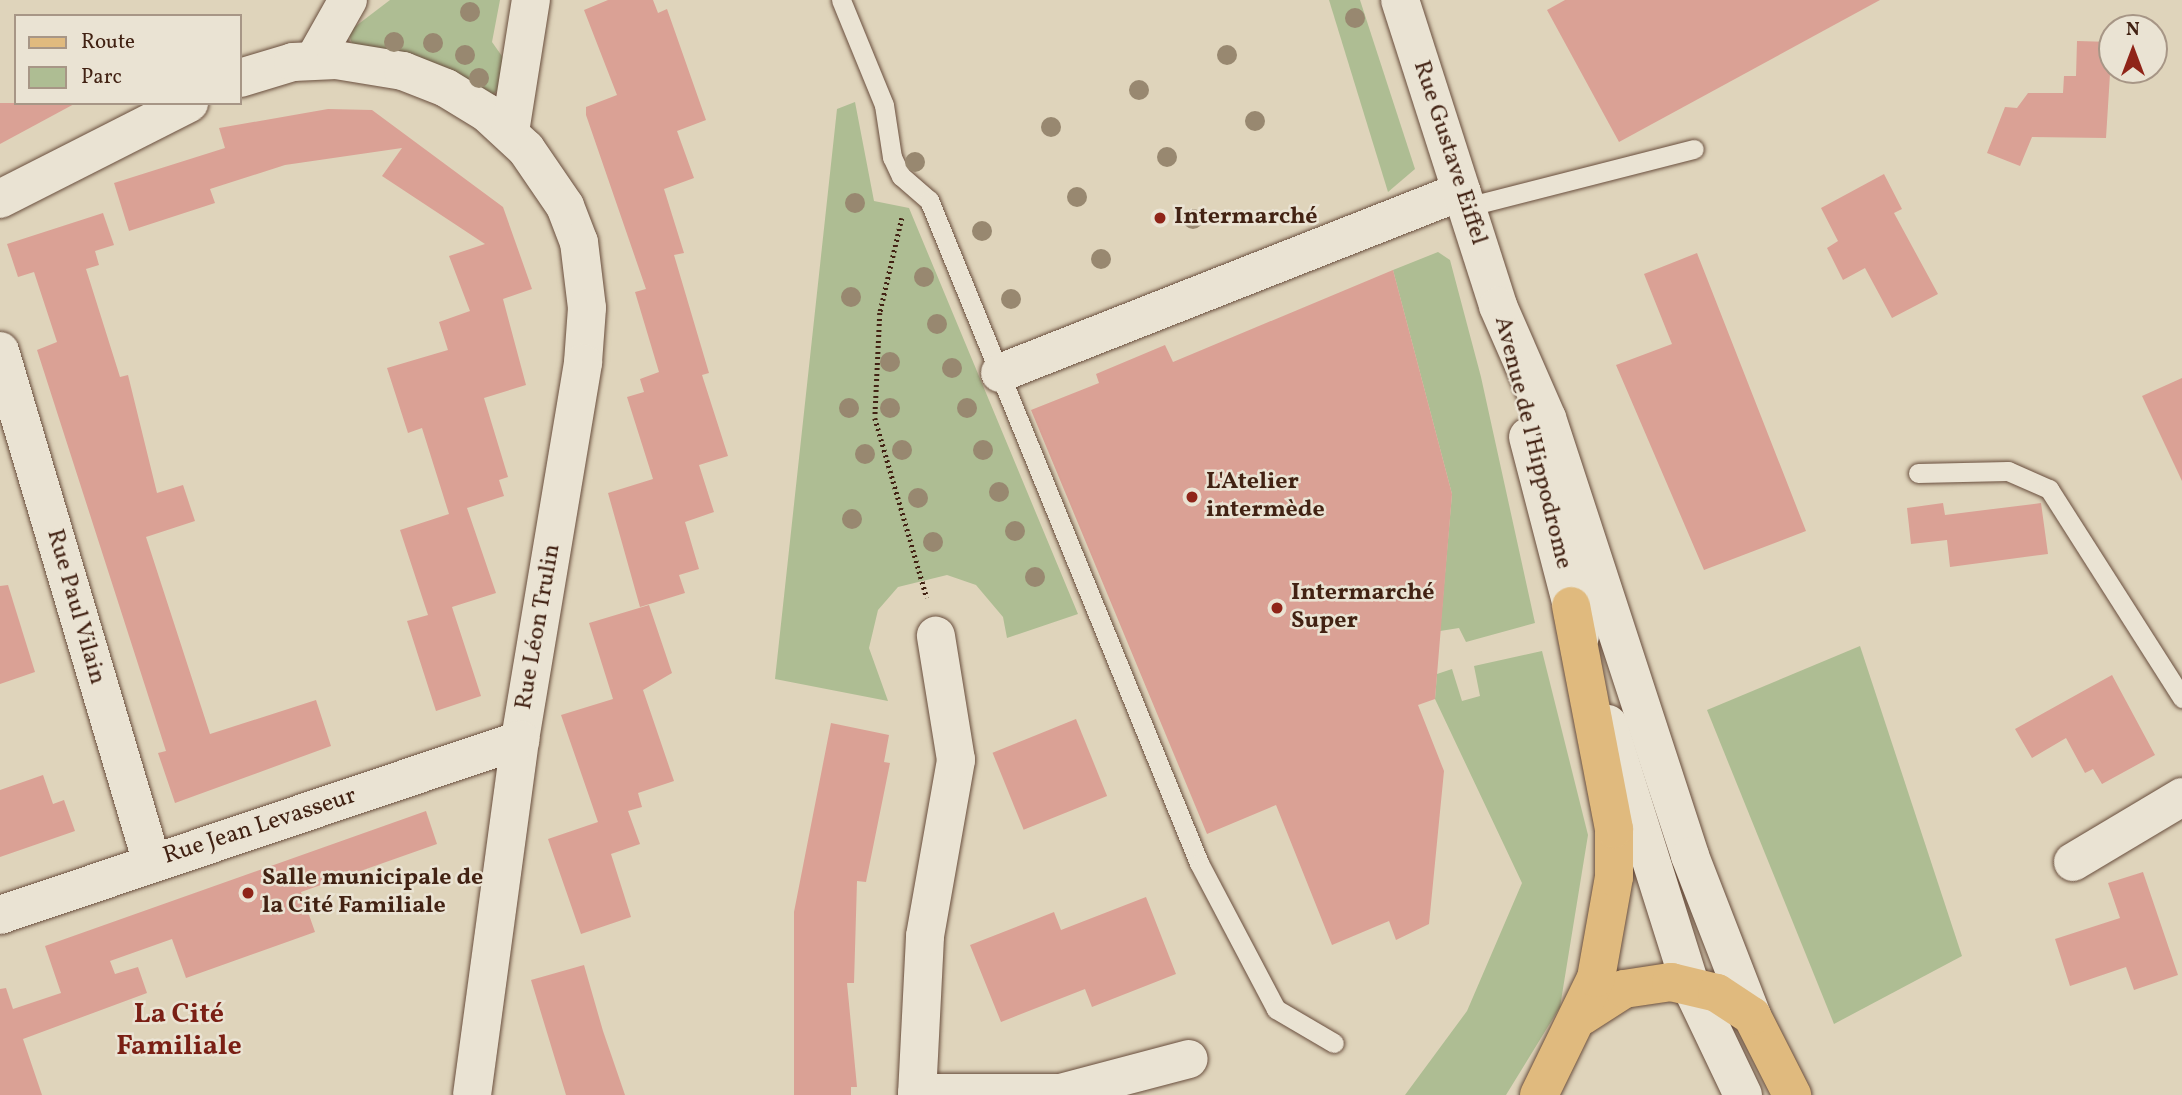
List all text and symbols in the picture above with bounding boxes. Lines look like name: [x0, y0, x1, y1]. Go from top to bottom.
legend: [14, 14, 242, 105]
north arrow: [2098, 14, 2168, 84]
text: N: [2126, 17, 2140, 43]
text: Route: [81, 28, 135, 57]
street label: Rue Gustave Eiffel: [1406, 57, 1492, 249]
text: Parc: [81, 63, 122, 92]
place label: Intermarché: [1174, 204, 1318, 232]
marker: Intermarché: [1152, 210, 1168, 226]
street label: Avenue de l'Hippodrome: [1487, 314, 1577, 572]
place label: L'Atelier intermède: [1206, 469, 1325, 525]
marker: L'Atelier intermède: [1184, 489, 1200, 505]
street label: Rue Paul Vilain: [39, 526, 111, 688]
street label: Rue Léon Trulin: [510, 542, 568, 712]
place label: Intermarché Super: [1291, 580, 1435, 636]
marker: Intermarché Super: [1269, 600, 1285, 616]
street label: Rue Jean Levasseur: [160, 782, 360, 872]
place label: Salle municipale de la Cité Familiale: [262, 865, 483, 921]
marker: Salle municipale de la Cité Familiale: [240, 885, 256, 901]
district label: La Cité Familiale: [116, 998, 242, 1064]

